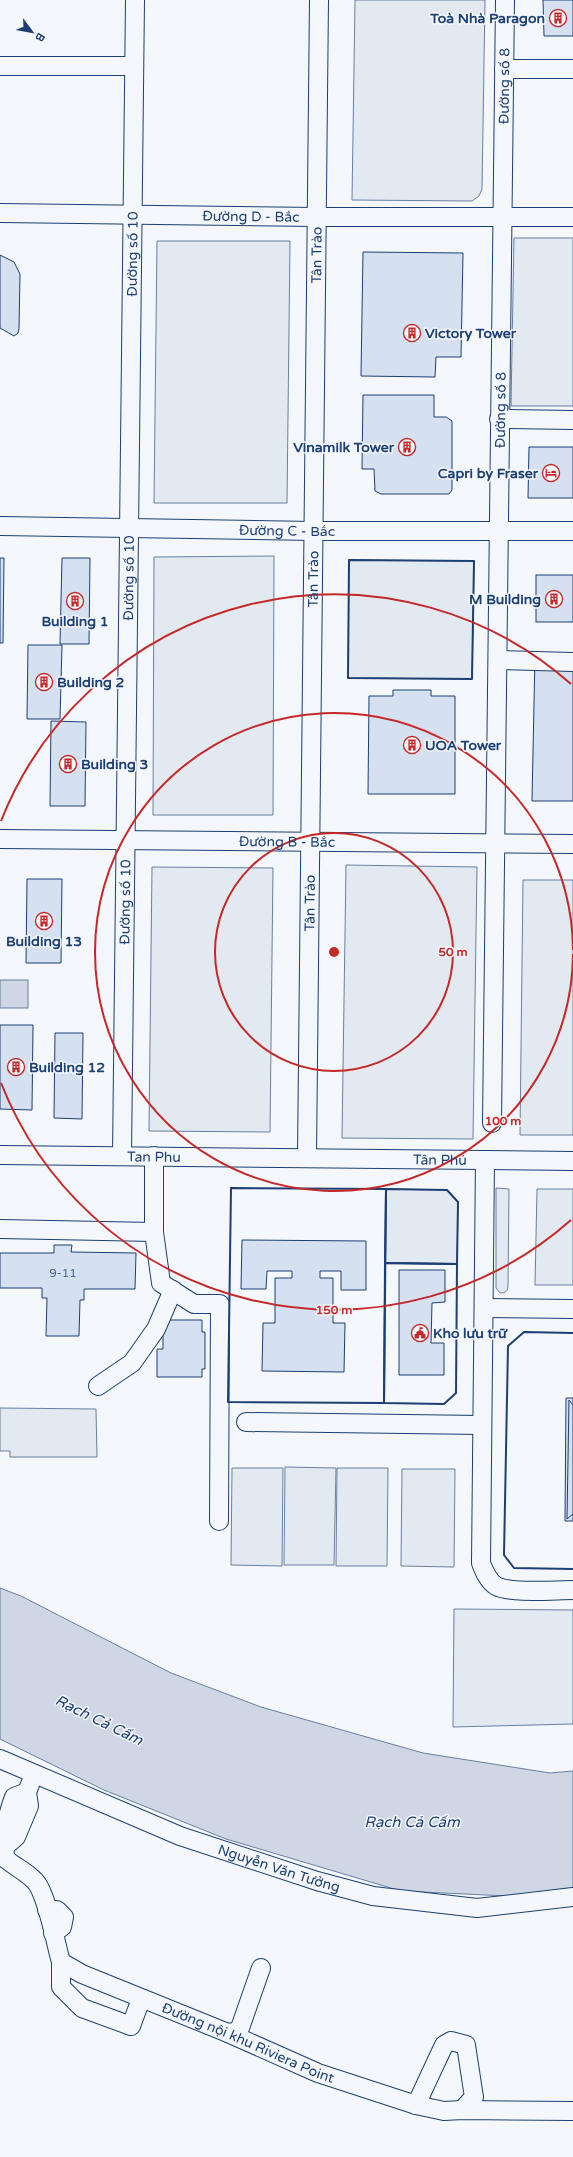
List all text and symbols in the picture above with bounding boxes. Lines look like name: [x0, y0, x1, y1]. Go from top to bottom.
building icon: Toà Nhà Paragon: [548, 8, 568, 28]
place label: Toà Nhà Paragon: [429, 10, 545, 27]
north arrow: [12, 12, 52, 52]
text: B: [32, 30, 48, 44]
street label: Đường số 8: [495, 48, 513, 124]
street label: Đường D - Bắc: [202, 207, 300, 225]
street label: Đường số 10: [123, 211, 141, 297]
street label: Tân Trào: [308, 227, 325, 284]
building icon: Victory Tower: [402, 323, 422, 343]
place label: Victory Tower: [425, 325, 517, 342]
street label: Đường số 8: [491, 372, 509, 448]
building icon: Vinamilk Tower: [397, 437, 417, 457]
place label: Vinamilk Tower: [293, 439, 395, 456]
hotel icon: Capri by Fraser: [541, 463, 561, 483]
place label: Capri by Fraser: [438, 465, 539, 482]
street label: Đường C - Bắc: [239, 521, 335, 540]
street label: Đường số 10: [120, 535, 137, 621]
street label: Tân Trào: [304, 550, 322, 608]
building icon: M Building: [544, 589, 564, 609]
building icon: Building 1: [65, 591, 85, 611]
place label: M Building: [469, 591, 541, 608]
place label: Building 1: [41, 613, 109, 630]
building icon: Building 2: [34, 672, 54, 692]
place label: Building 2: [57, 674, 124, 691]
building icon: UOA Tower: [402, 735, 422, 755]
place label: UOA Tower: [425, 737, 502, 754]
building icon: Building 3: [58, 754, 78, 774]
place label: Building 3: [81, 756, 148, 773]
street label: Đường B - Bắc: [239, 833, 335, 850]
street label: Đường số 10: [116, 859, 134, 945]
street label: Tân Trào: [301, 874, 318, 932]
building icon: Building 13: [34, 911, 54, 931]
place label: Building 13: [6, 933, 82, 950]
centre of rings: [327, 945, 341, 959]
text: 50 m: [438, 945, 468, 959]
building icon: Building 12: [6, 1057, 26, 1077]
place label: Building 12: [29, 1059, 105, 1076]
text: 100 m: [485, 1114, 521, 1128]
street label: Tan Phu: [127, 1148, 181, 1165]
street label: Tân Phú: [413, 1151, 467, 1168]
house number: 9-11: [49, 1266, 77, 1280]
text: 150 m: [316, 1303, 352, 1317]
public building icon: Kho lưu trữ: [410, 1323, 430, 1343]
place label: Kho lưu trữ: [433, 1325, 508, 1342]
water label: Rạch Cả Cấm: [52, 1691, 147, 1750]
water label: Rạch Cả Cấm: [364, 1813, 461, 1831]
street label: Nguyễn Văn Tưởng: [216, 1841, 342, 1895]
street label: Đường nội khu Riviera Point: [160, 1999, 337, 2086]

